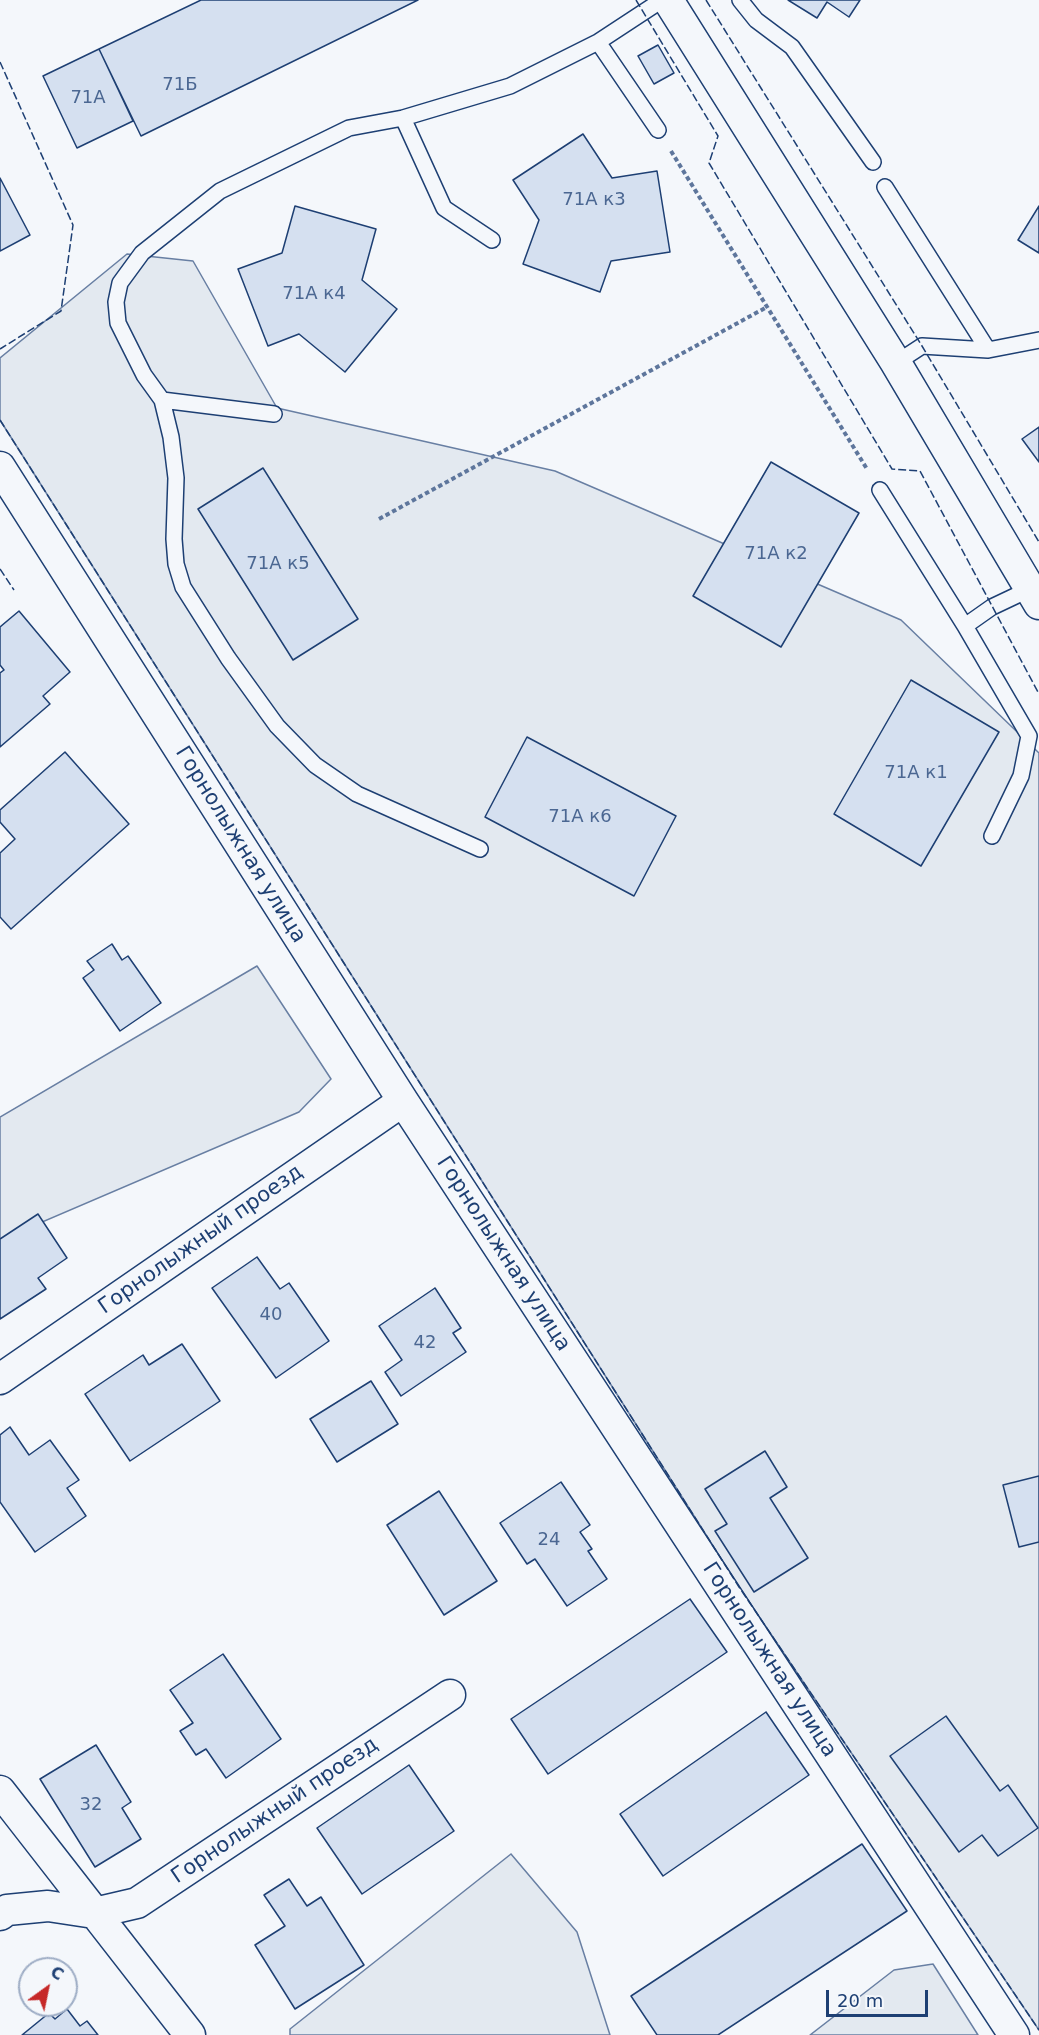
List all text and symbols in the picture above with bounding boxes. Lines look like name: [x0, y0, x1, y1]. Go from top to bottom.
house number: 71Б: [162, 74, 198, 96]
house number: 71А: [70, 87, 106, 109]
house number: 71А к3: [562, 189, 626, 211]
house number: 71А к4: [282, 283, 346, 305]
house number: 71А к2: [744, 543, 808, 565]
house number: 71А к5: [246, 553, 310, 575]
street label: Горнолыжная улица: [169, 742, 311, 948]
house number: 71А к1: [884, 762, 948, 784]
house number: 71А к6: [548, 806, 612, 828]
street label: Горнолыжная улица: [431, 1152, 575, 1356]
street label: Горнолыжный проезд: [94, 1160, 308, 1320]
house number: 40: [260, 1304, 282, 1326]
house number: 42: [414, 1332, 436, 1354]
house number: 24: [538, 1529, 560, 1551]
street label: Горнолыжная улица: [697, 1558, 841, 1762]
street label: Горнолыжный проезд: [167, 1732, 383, 1890]
house number: 32: [80, 1794, 102, 1816]
north arrow: [18, 1957, 78, 2017]
text: С: [47, 1962, 67, 1984]
scale bar: [829, 1978, 931, 2016]
text: 20 m: [837, 1990, 883, 2011]

